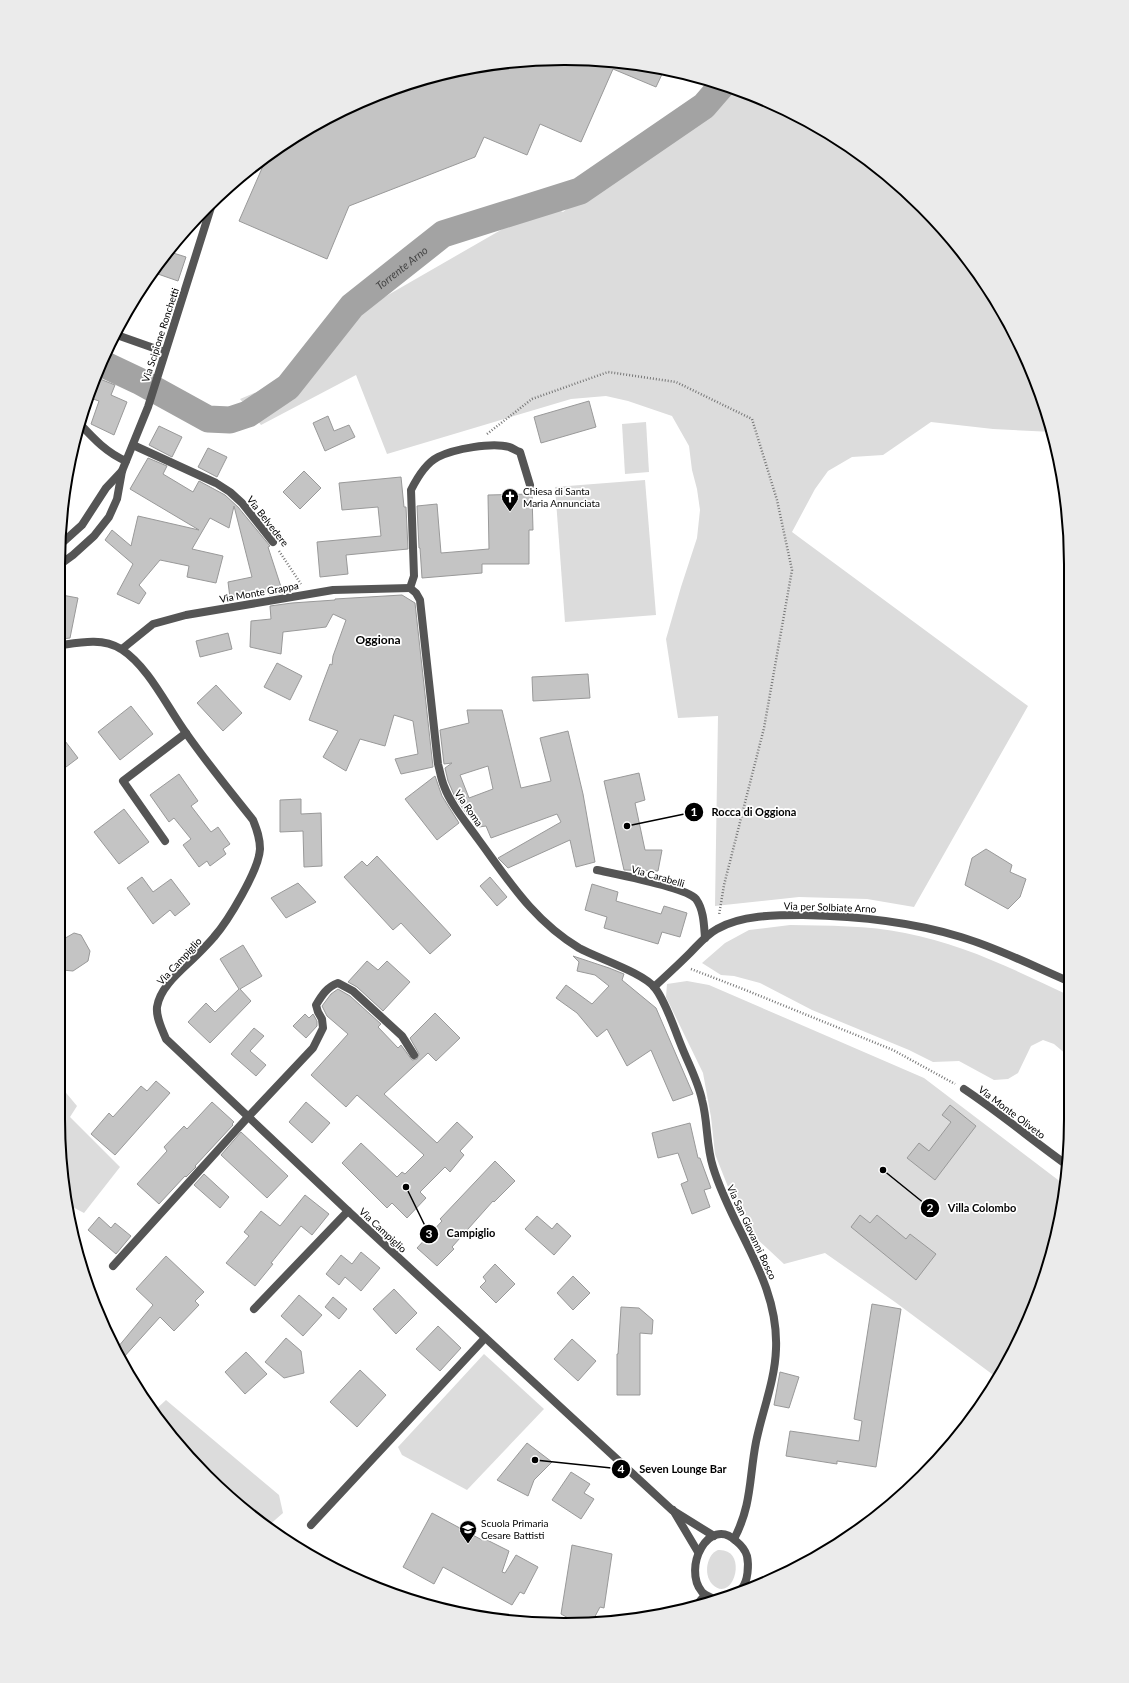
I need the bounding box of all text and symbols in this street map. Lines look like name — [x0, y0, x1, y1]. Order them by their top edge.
water label: Torrente Arno — [373, 242, 430, 292]
street label: Via Scipione Ronchetti — [139, 286, 181, 384]
place label: Chiesa di Santa Maria Annunciata — [523, 485, 600, 509]
church icon: Chiesa di Santa Maria Annunciata — [500, 487, 520, 512]
street label: Via Belvedere — [245, 493, 291, 549]
street label: Via Monte Grappa — [218, 579, 300, 605]
district label: Oggiona — [355, 632, 401, 647]
street label: Via Roma — [452, 787, 486, 829]
callout: Rocca di Oggiona — [684, 800, 805, 823]
text: 1 — [691, 804, 698, 819]
text: Rocca di Oggiona — [712, 805, 796, 818]
street label: Via Carabelli — [630, 863, 686, 889]
street label: Via per Solbiate Arno — [784, 899, 877, 915]
street label: Via Campiglio — [154, 935, 204, 987]
street label: Via Monte Oliveto — [976, 1083, 1048, 1141]
street label: Via San Giovanni Bosco — [725, 1183, 779, 1282]
callout: Villa Colombo — [920, 1197, 1024, 1220]
text: 2 — [927, 1200, 934, 1215]
text: Villa Colombo — [947, 1201, 1016, 1214]
street label: Via Campiglio — [357, 1205, 409, 1255]
callout: Campiglio — [419, 1222, 504, 1245]
text: 3 — [426, 1226, 433, 1241]
text: Campiglio — [447, 1226, 495, 1239]
callout: Seven Lounge Bar — [611, 1458, 735, 1481]
text: 4 — [618, 1461, 625, 1476]
text: Seven Lounge Bar — [639, 1462, 728, 1475]
place label: Scuola Primaria Cesare Battisti — [481, 1517, 548, 1541]
school or university icon: Scuola Primaria Cesare Battisti — [458, 1519, 478, 1544]

